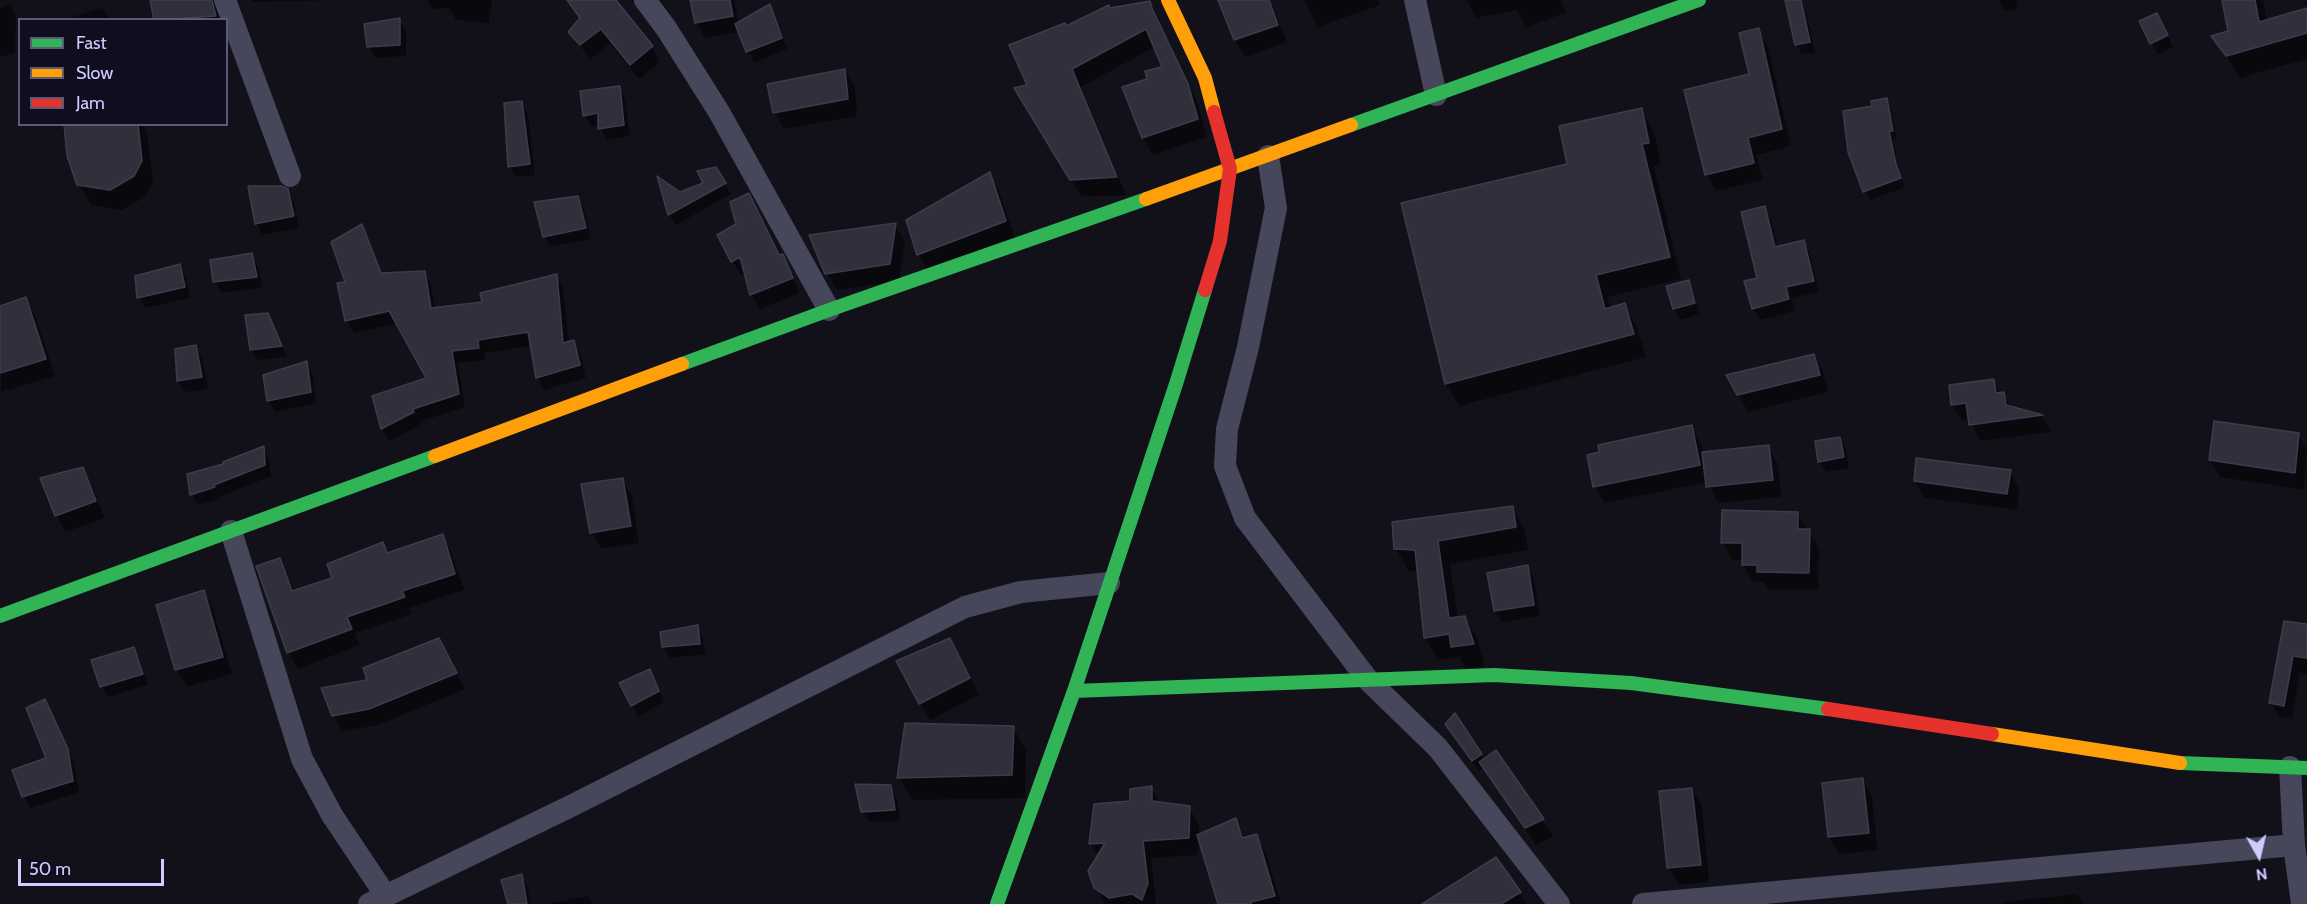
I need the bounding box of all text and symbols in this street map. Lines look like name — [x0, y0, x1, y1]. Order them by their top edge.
legend — [18, 18, 228, 126]
text: Fast — [76, 32, 107, 54]
text: Slow — [76, 62, 113, 84]
text: Jam — [76, 92, 105, 114]
north arrow — [2229, 826, 2289, 886]
scale bar — [21, 847, 166, 885]
text: 50 m — [29, 858, 71, 880]
text: N — [2255, 864, 2268, 885]

